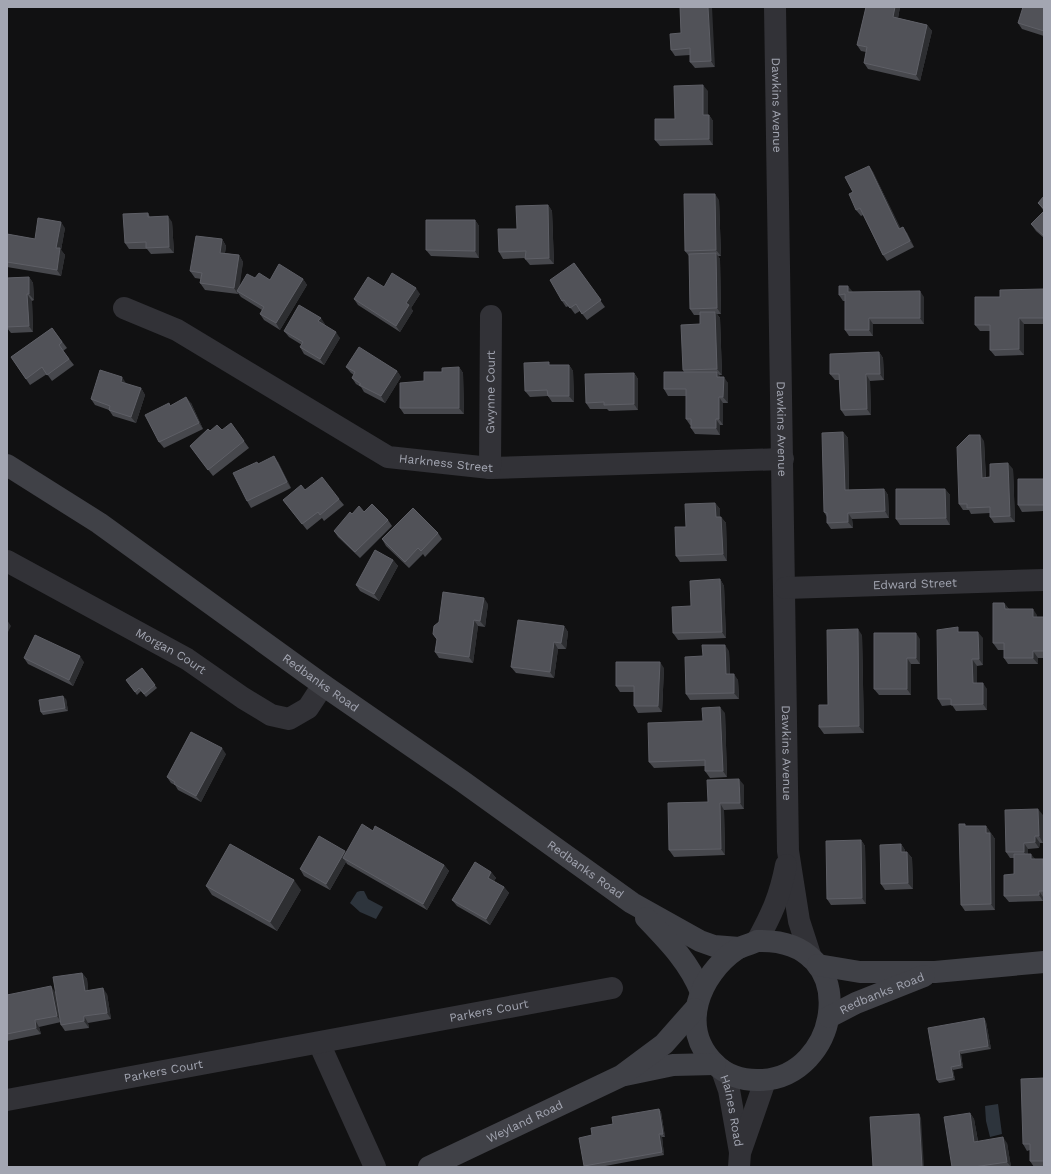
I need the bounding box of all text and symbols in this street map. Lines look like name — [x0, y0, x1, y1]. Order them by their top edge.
street label: Dawkins Avenue — [769, 57, 784, 153]
street label: Gwynne Court — [483, 350, 498, 434]
street label: Dawkins Avenue — [774, 381, 789, 477]
street label: Harkness Street — [398, 451, 493, 475]
street label: Edward Street — [873, 576, 957, 592]
street label: Morgan Court — [133, 625, 209, 677]
street label: Redbanks Road — [280, 651, 362, 715]
street label: Dawkins Avenue — [779, 705, 794, 801]
street label: Redbanks Road — [545, 837, 626, 902]
street label: Redbanks Road — [837, 970, 926, 1017]
street label: Parkers Court — [448, 997, 529, 1025]
street label: Parkers Court — [123, 1057, 204, 1085]
street label: Haines Road — [717, 1073, 746, 1148]
street label: Weyland Road — [484, 1098, 565, 1146]

